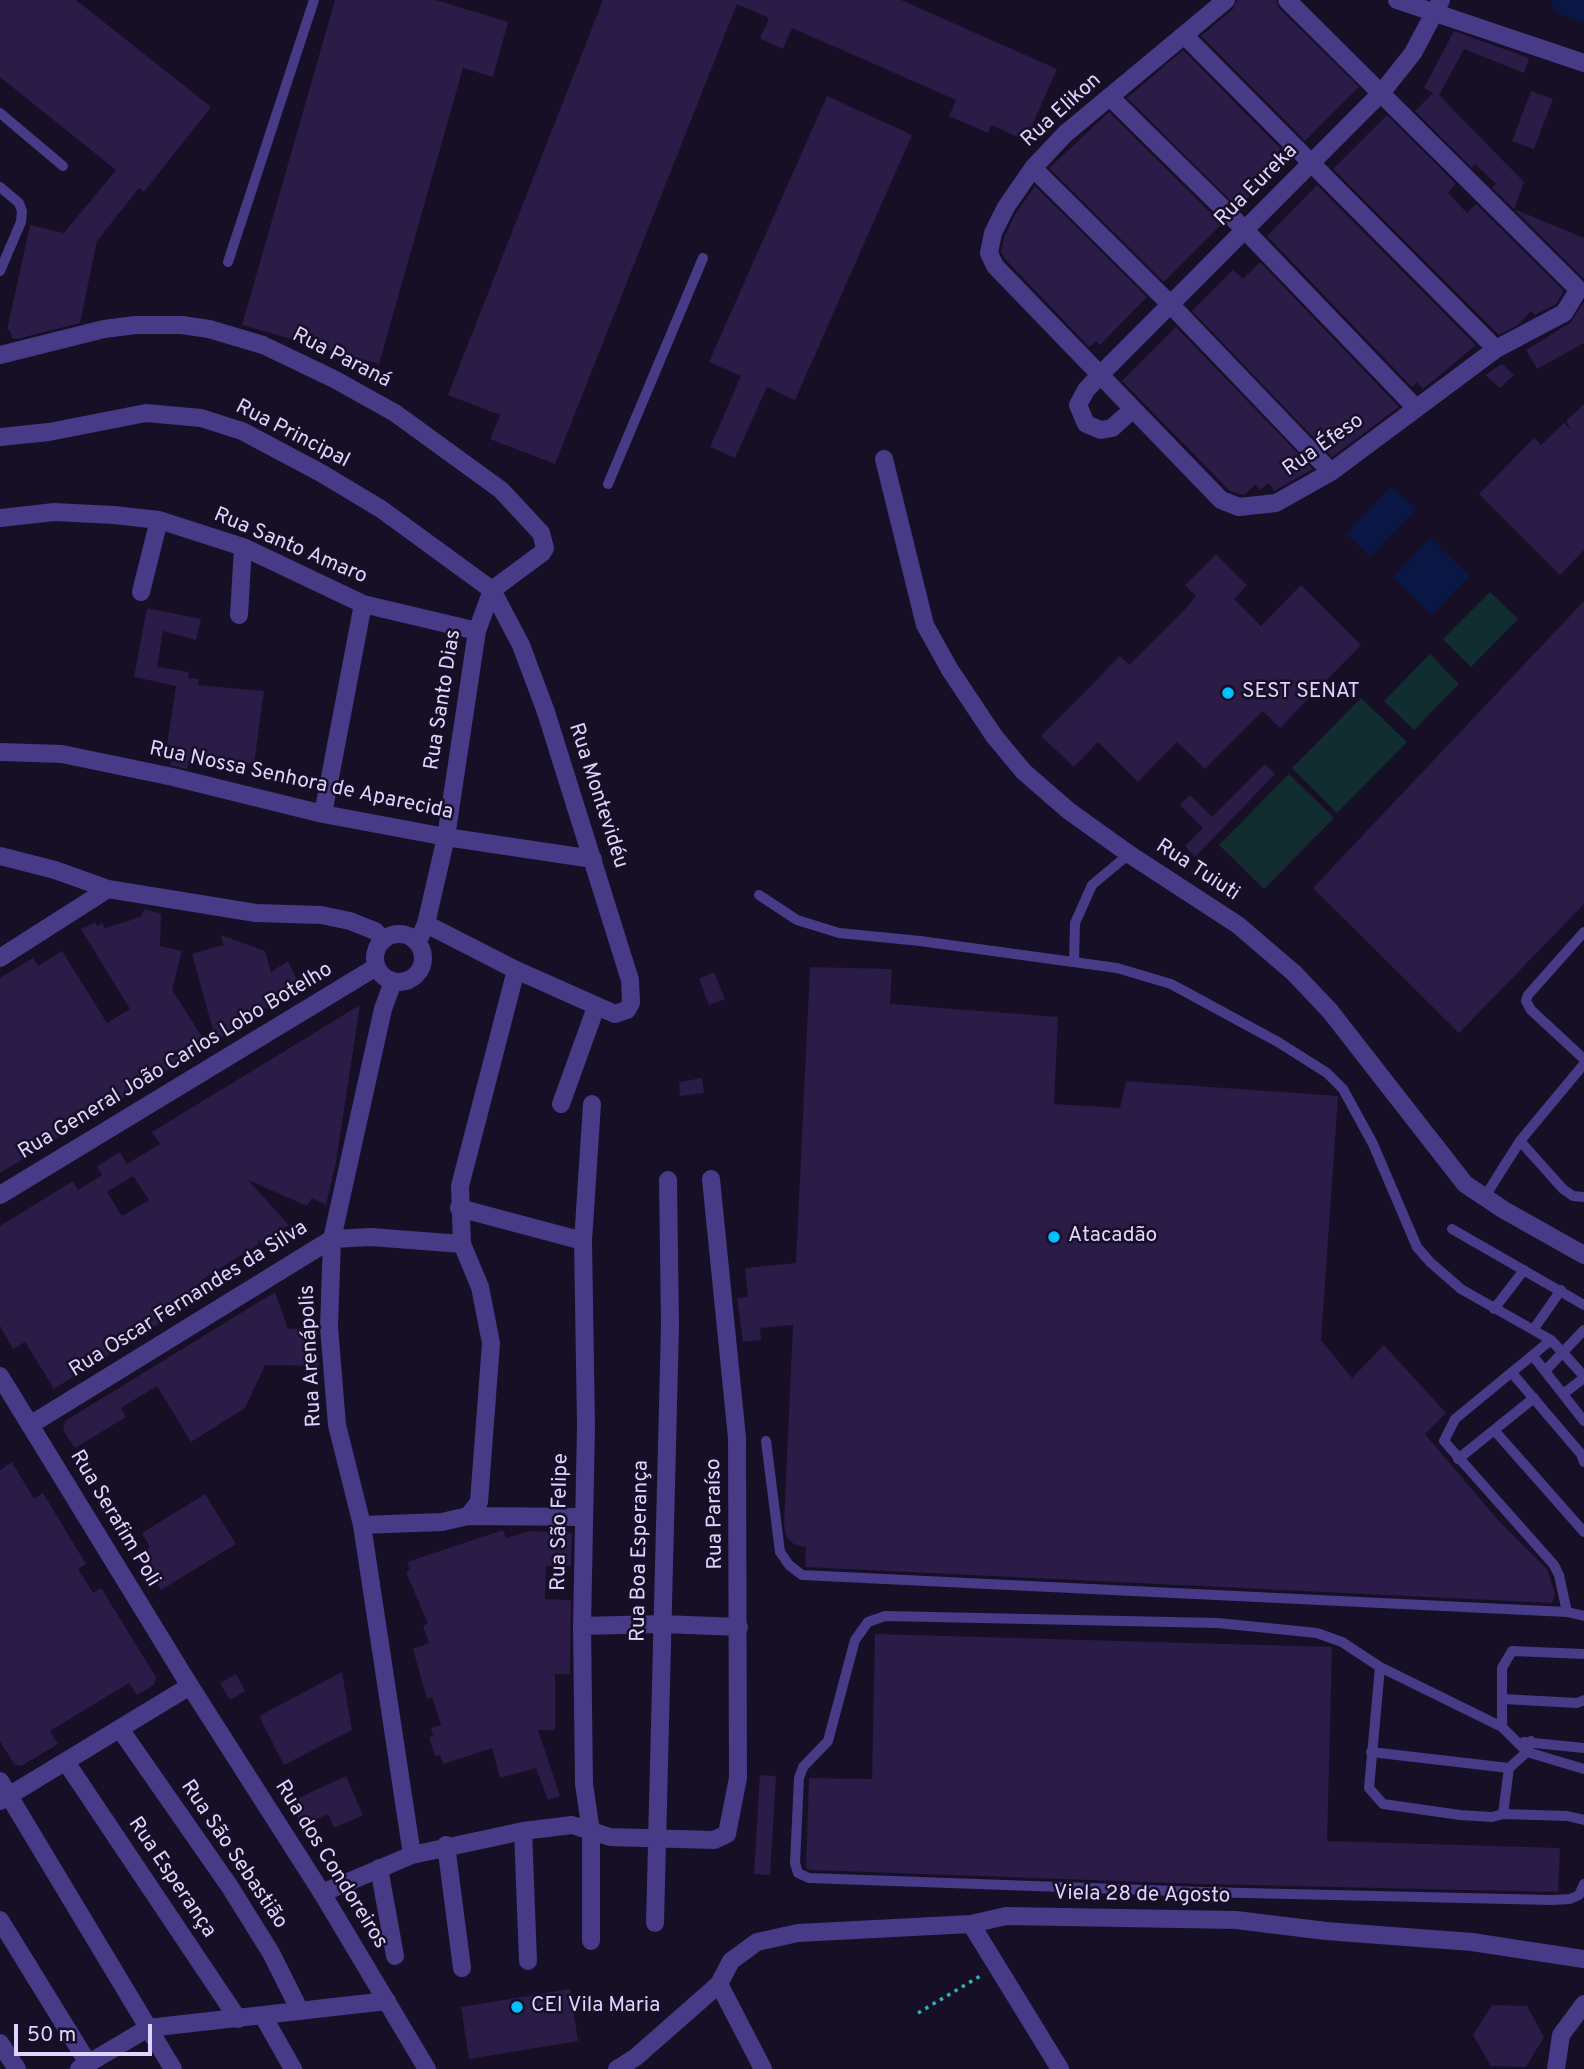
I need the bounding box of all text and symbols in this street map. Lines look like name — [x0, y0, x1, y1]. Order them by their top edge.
street label: Rua Elikon — [1017, 69, 1107, 153]
street label: Rua Eureka — [1210, 139, 1304, 233]
street label: Rua Paraná — [287, 323, 395, 395]
street label: Rua Principal — [231, 395, 353, 475]
street label: Rua Éfeso — [1279, 409, 1369, 483]
street label: Rua Santo Amaro — [209, 503, 371, 591]
street label: Rua Santo Dias — [420, 628, 468, 772]
place label: SEST SENAT — [1242, 680, 1360, 706]
marker: SEST SENAT — [1220, 685, 1236, 701]
street label: Rua Montevidéu — [562, 720, 632, 872]
street label: Rua Nossa Senhora de Aparecida — [147, 737, 455, 827]
street label: Rua Tuiuti — [1150, 835, 1244, 907]
street label: Rua General João Carlos Lobo Botelho — [14, 958, 338, 1166]
street label: Rua Oscar Fernandes da Silva — [65, 1216, 313, 1384]
place label: Atacadão — [1068, 1224, 1157, 1250]
marker: Atacadão — [1046, 1229, 1062, 1245]
street label: Rua Arenápolis — [296, 1284, 328, 1428]
street label: Rua Serafim Poli — [63, 1446, 165, 1592]
street label: Rua São Felipe — [547, 1453, 575, 1591]
street label: Rua Paraíso — [702, 1458, 730, 1570]
street label: Rua Boa Esperança — [627, 1460, 655, 1642]
street label: Rua São Sebastião — [174, 1776, 292, 1934]
street label: Rua dos Condoreiros — [268, 1776, 392, 1954]
street label: Rua Esperança — [121, 1813, 221, 1943]
street label: Viela 28 de Agosto — [1053, 1882, 1231, 1910]
place label: CEI Vila Maria — [531, 1994, 660, 2020]
marker: CEI Vila Maria — [509, 1999, 525, 2015]
scale bar — [18, 2010, 156, 2054]
text: 50 m — [27, 2022, 76, 2049]

